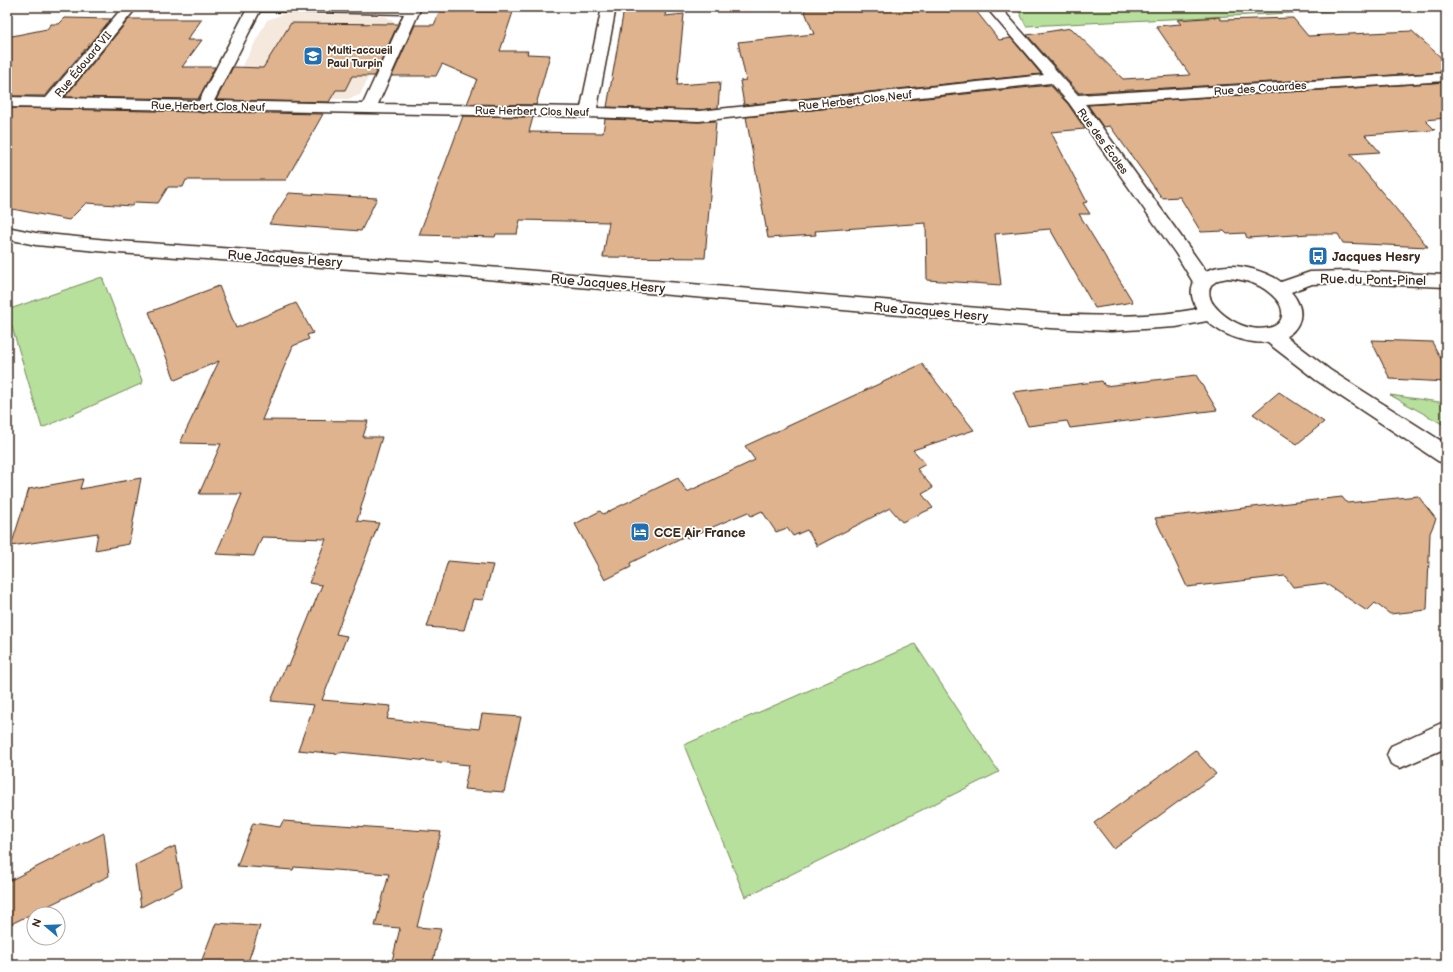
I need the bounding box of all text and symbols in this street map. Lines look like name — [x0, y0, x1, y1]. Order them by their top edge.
street label: Rue Édouard VII — [51, 28, 115, 100]
place label: Multi-accueil Paul Turpin — [327, 44, 393, 70]
school or university icon: Multi-accueil Paul Turpin — [302, 45, 324, 67]
street label: Rue des Couardes — [1213, 79, 1307, 98]
street label: Rue Herbert Clos Neuf — [798, 88, 913, 113]
street label: Rue Herbert Clos Neuf — [151, 99, 266, 114]
street label: Rue Herbert Clos Neuf — [475, 104, 590, 119]
street label: Rue des Écoles — [1074, 105, 1132, 177]
bus stop icon: Jacques Hesry — [1307, 245, 1329, 267]
street label: Rue Jacques Hesry — [227, 247, 343, 271]
place label: Jacques Hesry — [1332, 249, 1420, 265]
street label: Rue Jacques Hesry — [550, 271, 666, 297]
street label: Rue du Pont-Pinel — [1320, 271, 1426, 289]
street label: Rue Jacques Hesry — [873, 299, 989, 325]
hotel icon: CCE Air France — [629, 521, 651, 543]
place label: CCE Air France — [654, 525, 746, 541]
north arrow — [26, 906, 66, 946]
text: N — [30, 917, 45, 929]

